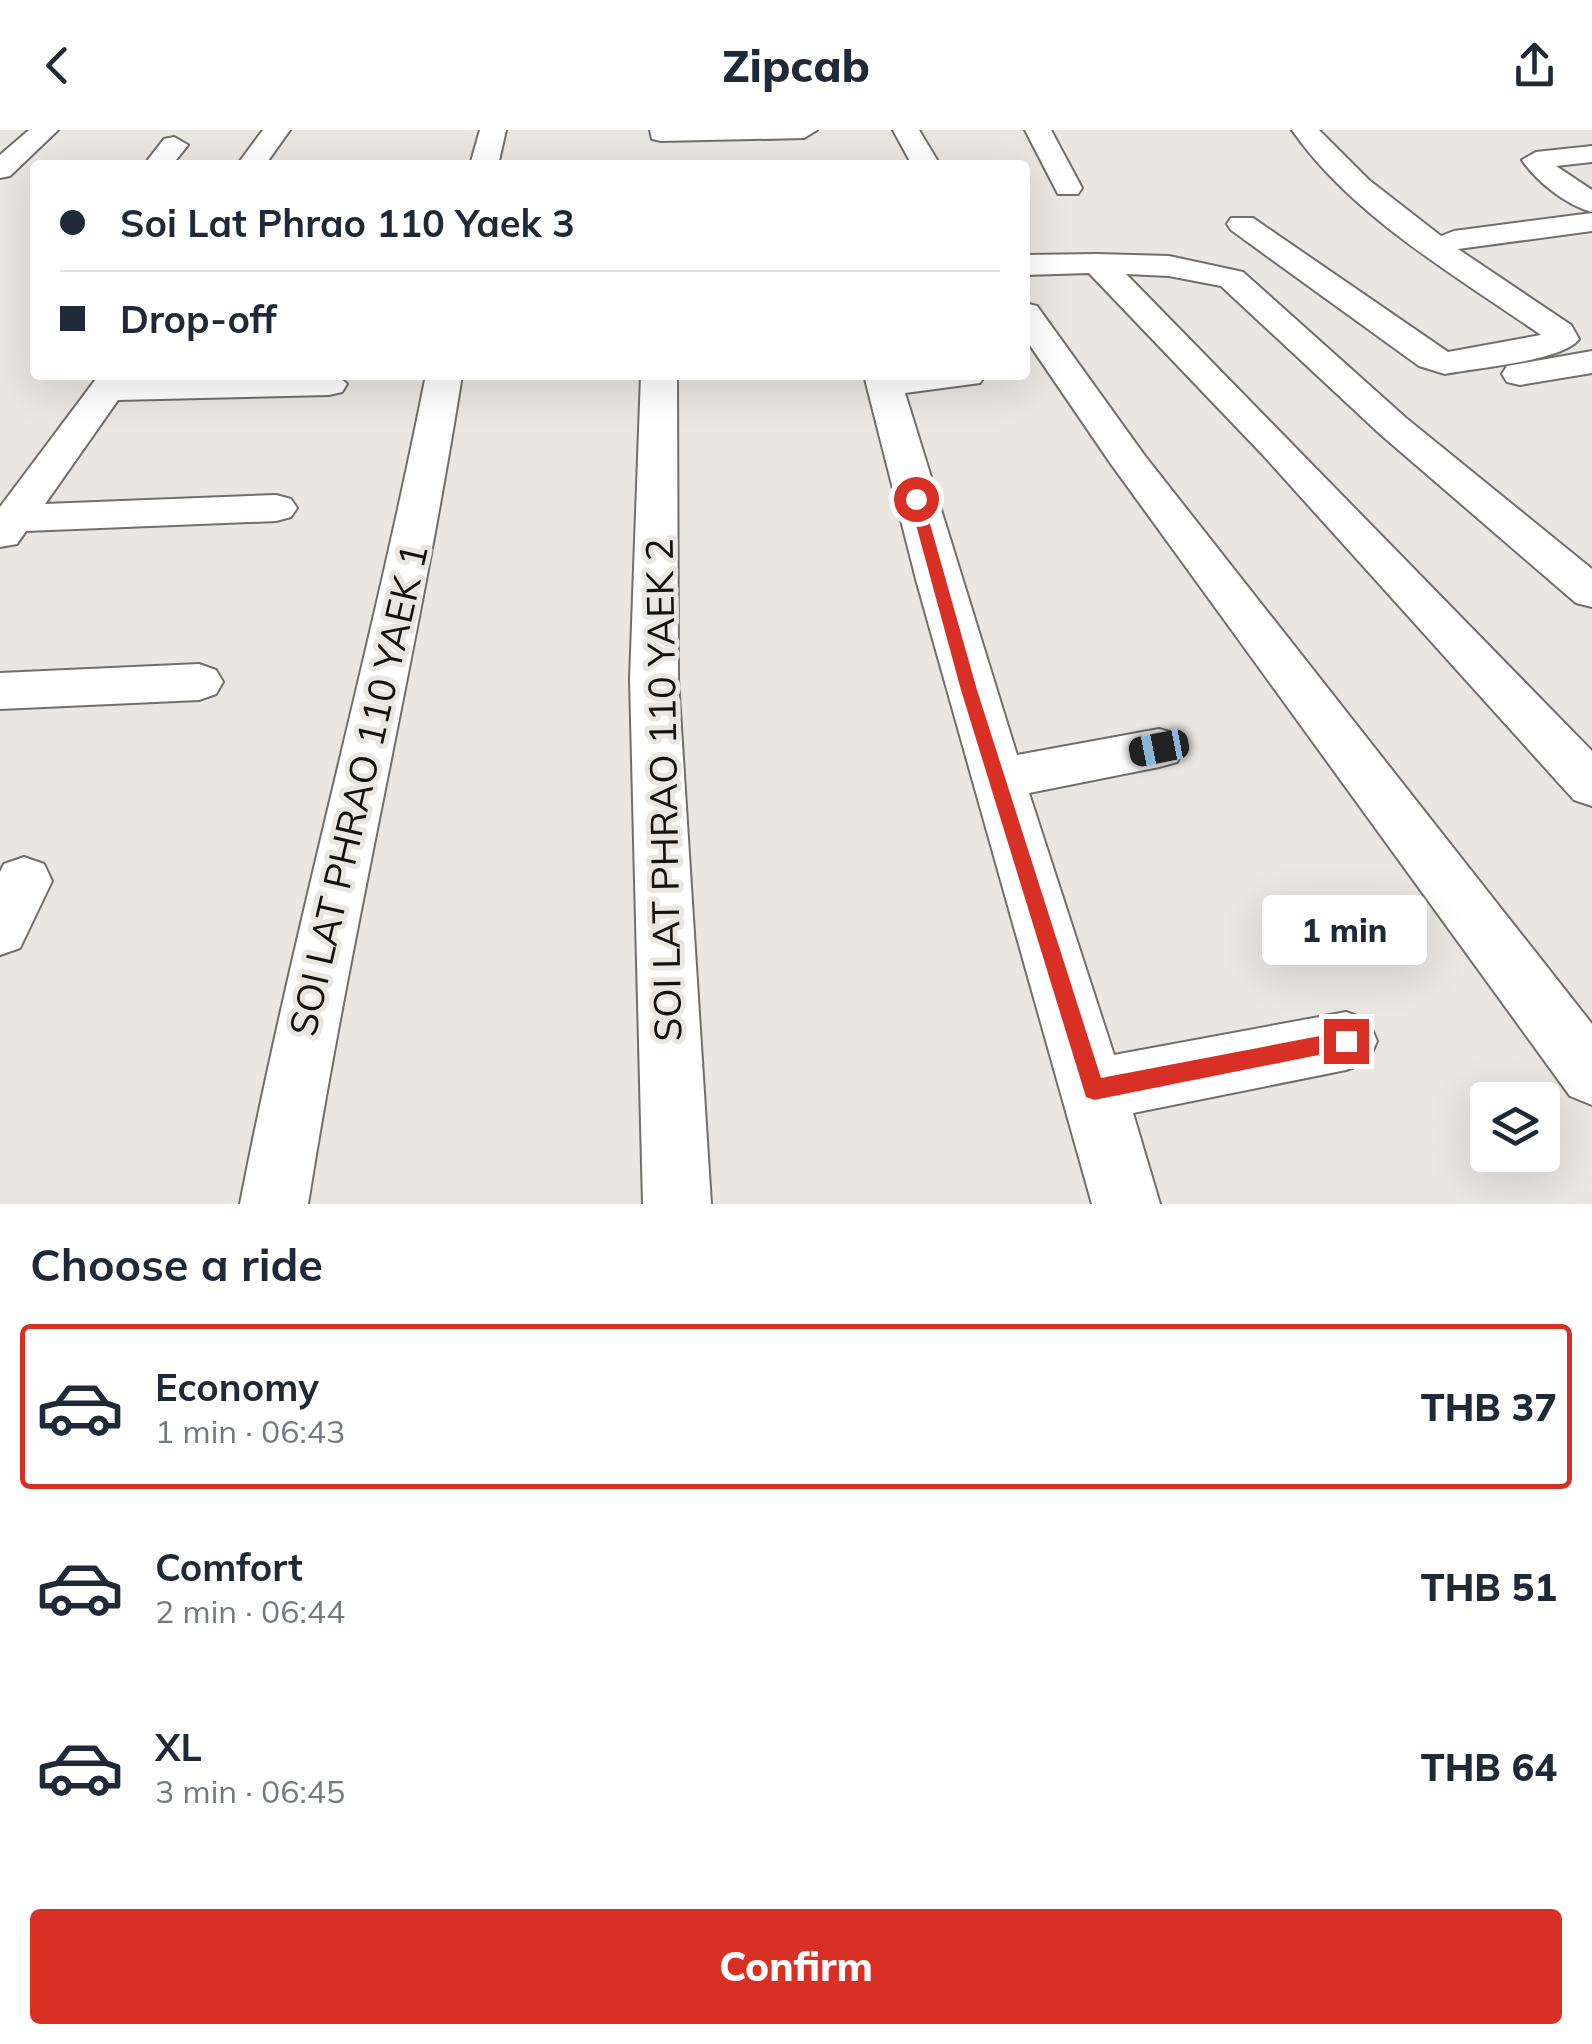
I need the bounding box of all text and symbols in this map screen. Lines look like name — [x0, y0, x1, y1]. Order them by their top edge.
text: Zipcab — [722, 37, 870, 93]
icon: back — [30, 38, 85, 93]
icon: share — [1507, 38, 1562, 93]
text: Soi Lat Phrao 110 Yaek 3 — [120, 199, 575, 247]
text: Drop-off — [120, 295, 277, 343]
route start — [894, 477, 939, 522]
street label: SOI LAT PHRAO 110 YAEK 2 — [635, 538, 691, 1042]
street label: SOI LAT PHRAO 110 YAEK 1 — [278, 539, 438, 1040]
car — [1127, 728, 1191, 768]
callout: 1 min — [1264, 896, 1428, 966]
text: 1 min — [1302, 910, 1387, 950]
route end — [1324, 1019, 1369, 1064]
map controls — [1470, 1082, 1560, 1172]
button: layers — [1470, 1082, 1560, 1172]
text: Choose a ride — [30, 1236, 323, 1292]
icon: car — [35, 1362, 125, 1452]
text: Economy — [155, 1363, 319, 1411]
text: THB 37 — [1421, 1383, 1557, 1431]
text: 1 min · 06:43 — [155, 1411, 345, 1451]
icon: car — [35, 1542, 125, 1632]
text: Comfort — [155, 1543, 303, 1591]
text: THB 51 — [1421, 1563, 1557, 1611]
text: 2 min · 06:44 — [155, 1591, 345, 1631]
icon: car — [35, 1722, 125, 1812]
text: XL — [155, 1723, 202, 1771]
text: THB 64 — [1421, 1743, 1557, 1791]
text: 3 min · 06:45 — [155, 1771, 345, 1811]
button: Confirm — [30, 1909, 1562, 2024]

